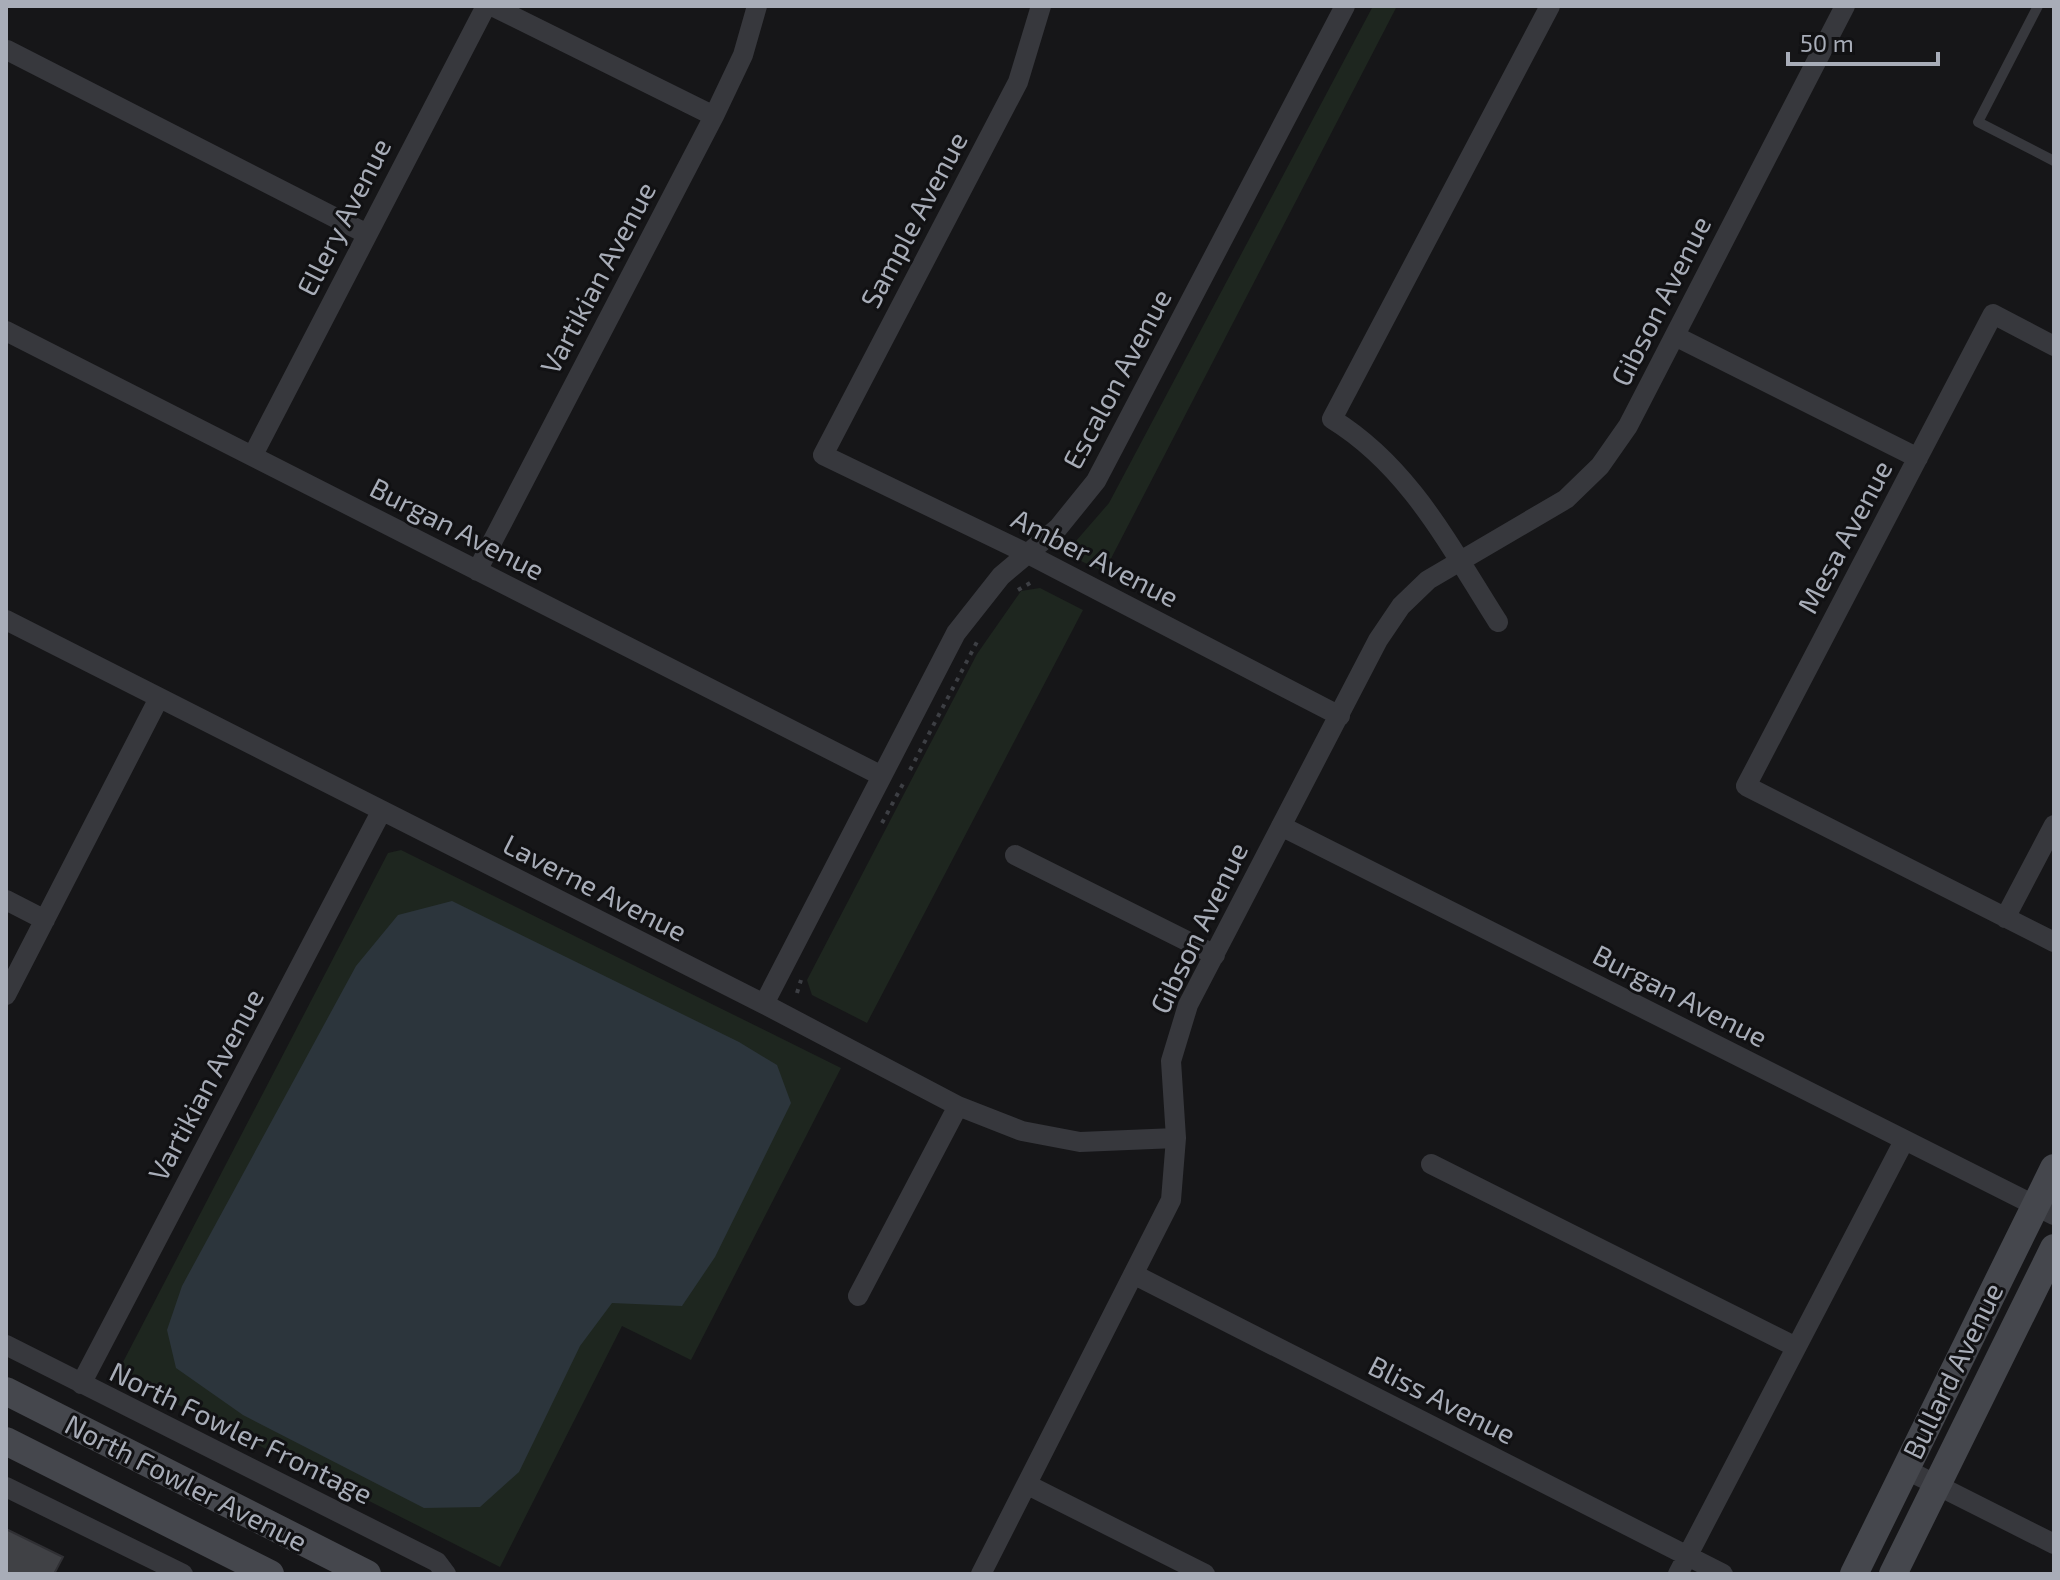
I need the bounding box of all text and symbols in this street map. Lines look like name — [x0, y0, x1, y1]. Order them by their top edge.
scale bar — [1788, 16, 1938, 66]
text: 50 m — [1800, 28, 1854, 57]
street label: Sample Avenue — [852, 126, 974, 313]
street label: Ellery Avenue — [289, 132, 397, 301]
street label: Vartikian Avenue — [532, 176, 662, 379]
street label: Gibson Avenue — [1603, 210, 1718, 391]
street label: Escalon Avenue — [1054, 283, 1178, 474]
street label: Mesa Avenue — [1790, 454, 1899, 619]
street label: Burgan Avenue — [365, 470, 550, 587]
street label: Amber Avenue — [1006, 500, 1185, 614]
street label: Laverne Avenue — [498, 826, 693, 948]
street label: Gibson Avenue — [1142, 836, 1254, 1019]
street label: Burgan Avenue — [1588, 937, 1773, 1054]
street label: Vartikian Avenue — [140, 983, 270, 1186]
street label: Bullard Avenue — [1895, 1277, 2009, 1464]
street label: Bliss Avenue — [1363, 1348, 1522, 1451]
street label: North Fowler Frontage — [105, 1354, 378, 1511]
street label: North Fowler Avenue — [60, 1406, 313, 1558]

